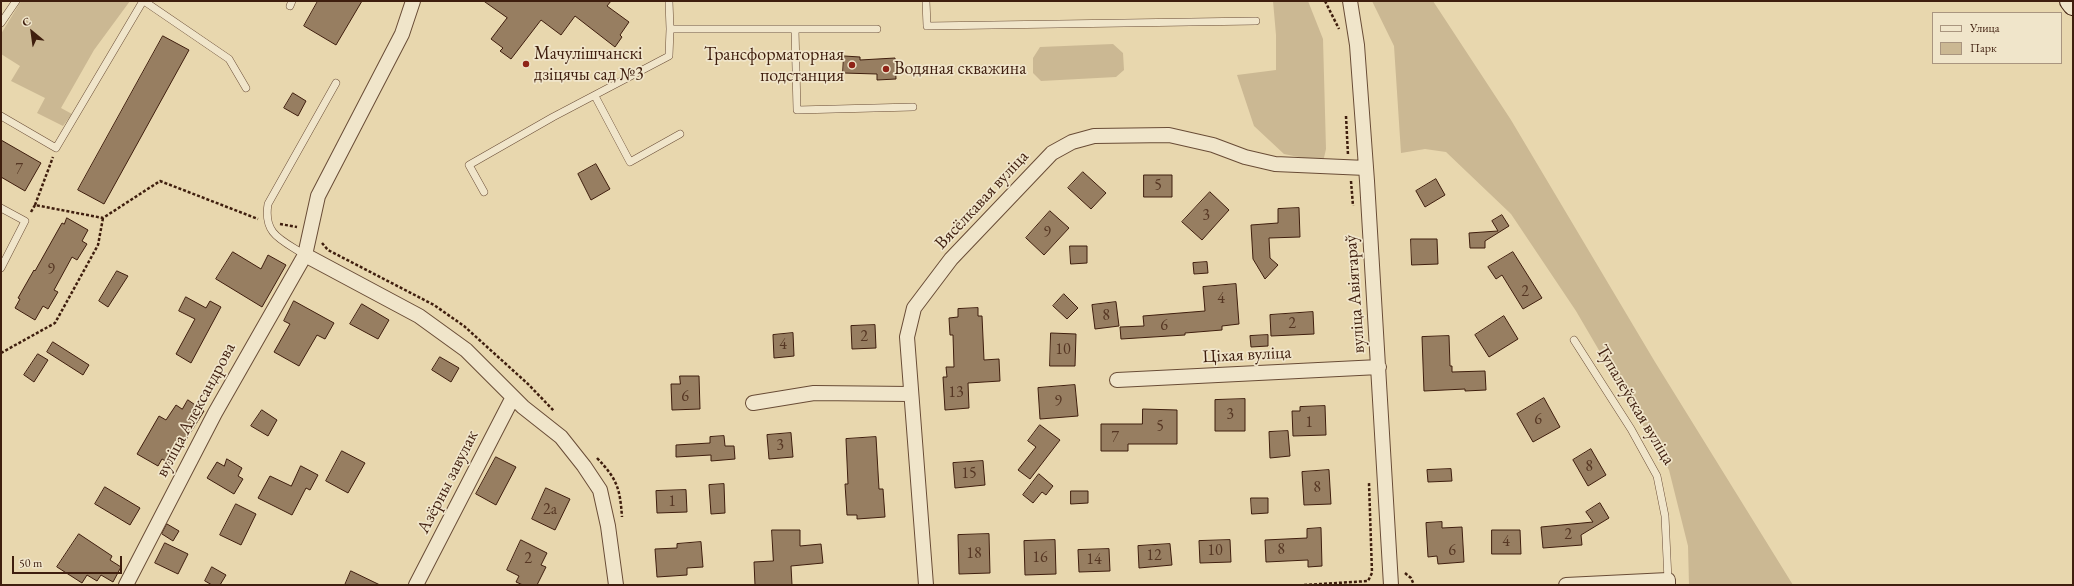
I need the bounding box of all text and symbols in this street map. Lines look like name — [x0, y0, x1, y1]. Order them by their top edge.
north arrow — [12, 12, 52, 52]
legend — [1932, 12, 2062, 64]
text: С — [19, 13, 33, 30]
text: Улица — [1970, 20, 2000, 36]
text: Парк — [1970, 40, 1997, 56]
place label: Мачулішчанскі дзіцячы сад №3 — [534, 43, 644, 86]
place label: Трансформаторная подстанция — [704, 44, 844, 86]
place label: Водяная скважина — [894, 58, 1026, 80]
marker: Мачулішчанскі дзіцячы сад №3 — [521, 59, 531, 69]
marker: Трансформаторная подстанция — [847, 60, 857, 70]
marker: Водяная скважина — [881, 64, 891, 74]
street label: Вясёлкавая вуліца — [931, 146, 1033, 254]
house number: 7 — [15, 160, 23, 180]
house number: 5 — [1154, 176, 1162, 196]
house number: 3 — [1202, 206, 1210, 226]
house number: 9 — [1043, 223, 1051, 243]
street label: вуліца Авіятараў — [1340, 234, 1370, 354]
house number: 9 — [47, 260, 55, 280]
house number: 2 — [1521, 282, 1529, 302]
house number: 4 — [1217, 289, 1225, 309]
house number: 8 — [1102, 306, 1110, 326]
house number: 2 — [1288, 314, 1296, 334]
house number: 6 — [1160, 316, 1168, 336]
house number: 2 — [860, 327, 868, 347]
house number: 4 — [779, 335, 787, 355]
street label: вуліца Александрова — [151, 339, 241, 481]
house number: 10 — [1055, 340, 1071, 360]
street label: Тупалеўская вуліца — [1591, 341, 1679, 469]
street label: Ціхая вуліца — [1202, 342, 1292, 368]
house number: 13 — [948, 383, 964, 403]
house number: 6 — [681, 387, 689, 407]
house number: 9 — [1054, 392, 1062, 412]
house number: 3 — [1226, 405, 1234, 425]
house number: 6 — [1534, 410, 1542, 430]
house number: 1 — [1305, 413, 1313, 433]
house number: 5 — [1156, 417, 1164, 437]
street label: Азёрны завулак — [413, 427, 483, 537]
house number: 7 — [1111, 428, 1119, 448]
house number: 3 — [776, 436, 784, 456]
house number: 8 — [1585, 457, 1593, 477]
house number: 15 — [961, 464, 977, 484]
house number: 8 — [1313, 478, 1321, 498]
house number: 1 — [668, 492, 676, 512]
house number: 2а — [543, 500, 557, 520]
house number: 2 — [1564, 525, 1572, 545]
house number: 4 — [1502, 532, 1510, 552]
house number: 8 — [1277, 540, 1285, 560]
house number: 10 — [1207, 541, 1223, 561]
house number: 6 — [1448, 541, 1456, 561]
house number: 18 — [966, 544, 982, 564]
house number: 12 — [1146, 546, 1162, 566]
scale bar — [14, 548, 124, 574]
house number: 16 — [1032, 548, 1048, 568]
house number: 2 — [524, 549, 532, 569]
house number: 14 — [1086, 550, 1102, 570]
text: 50 m — [19, 555, 42, 571]

